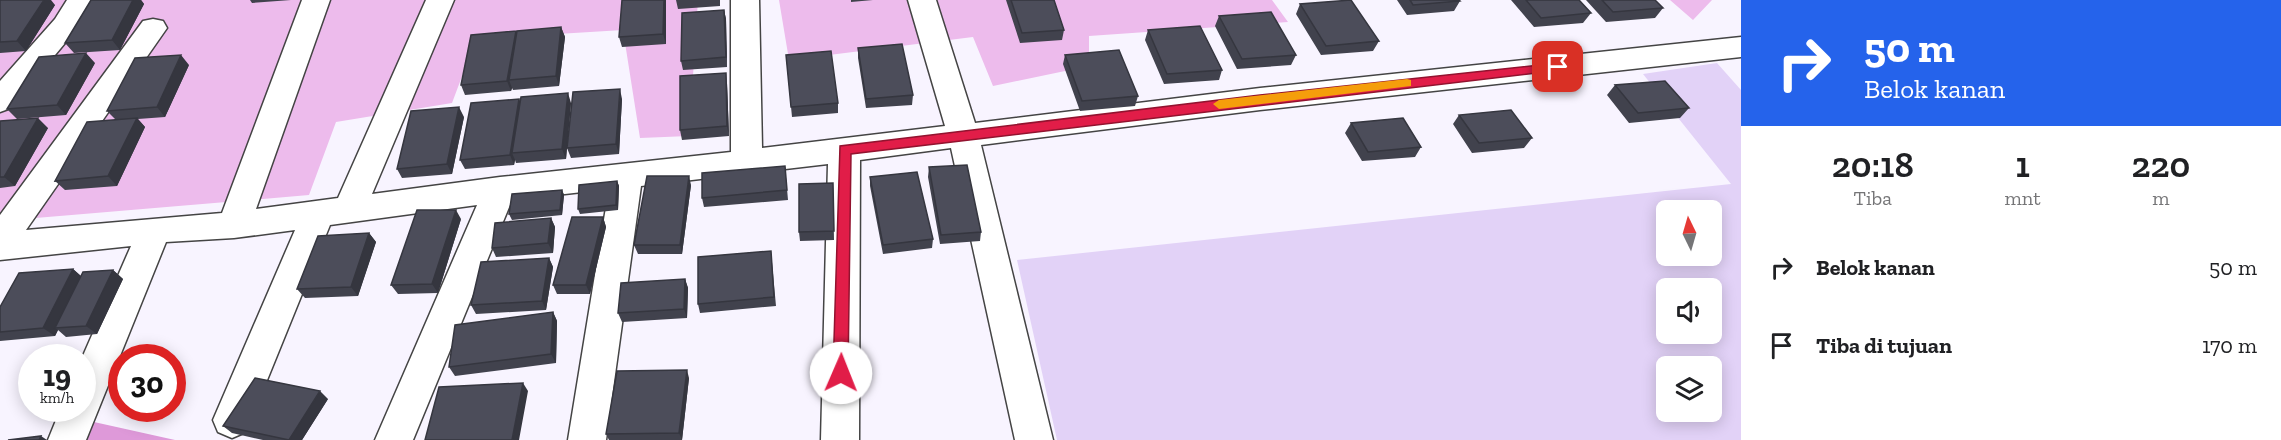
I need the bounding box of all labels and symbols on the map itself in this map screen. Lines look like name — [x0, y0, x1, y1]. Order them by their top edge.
pin — [1532, 41, 1583, 92]
north arrow — [1656, 200, 1722, 266]
position arrow — [809, 341, 873, 405]
speed limit sign: 30 — [108, 344, 186, 422]

